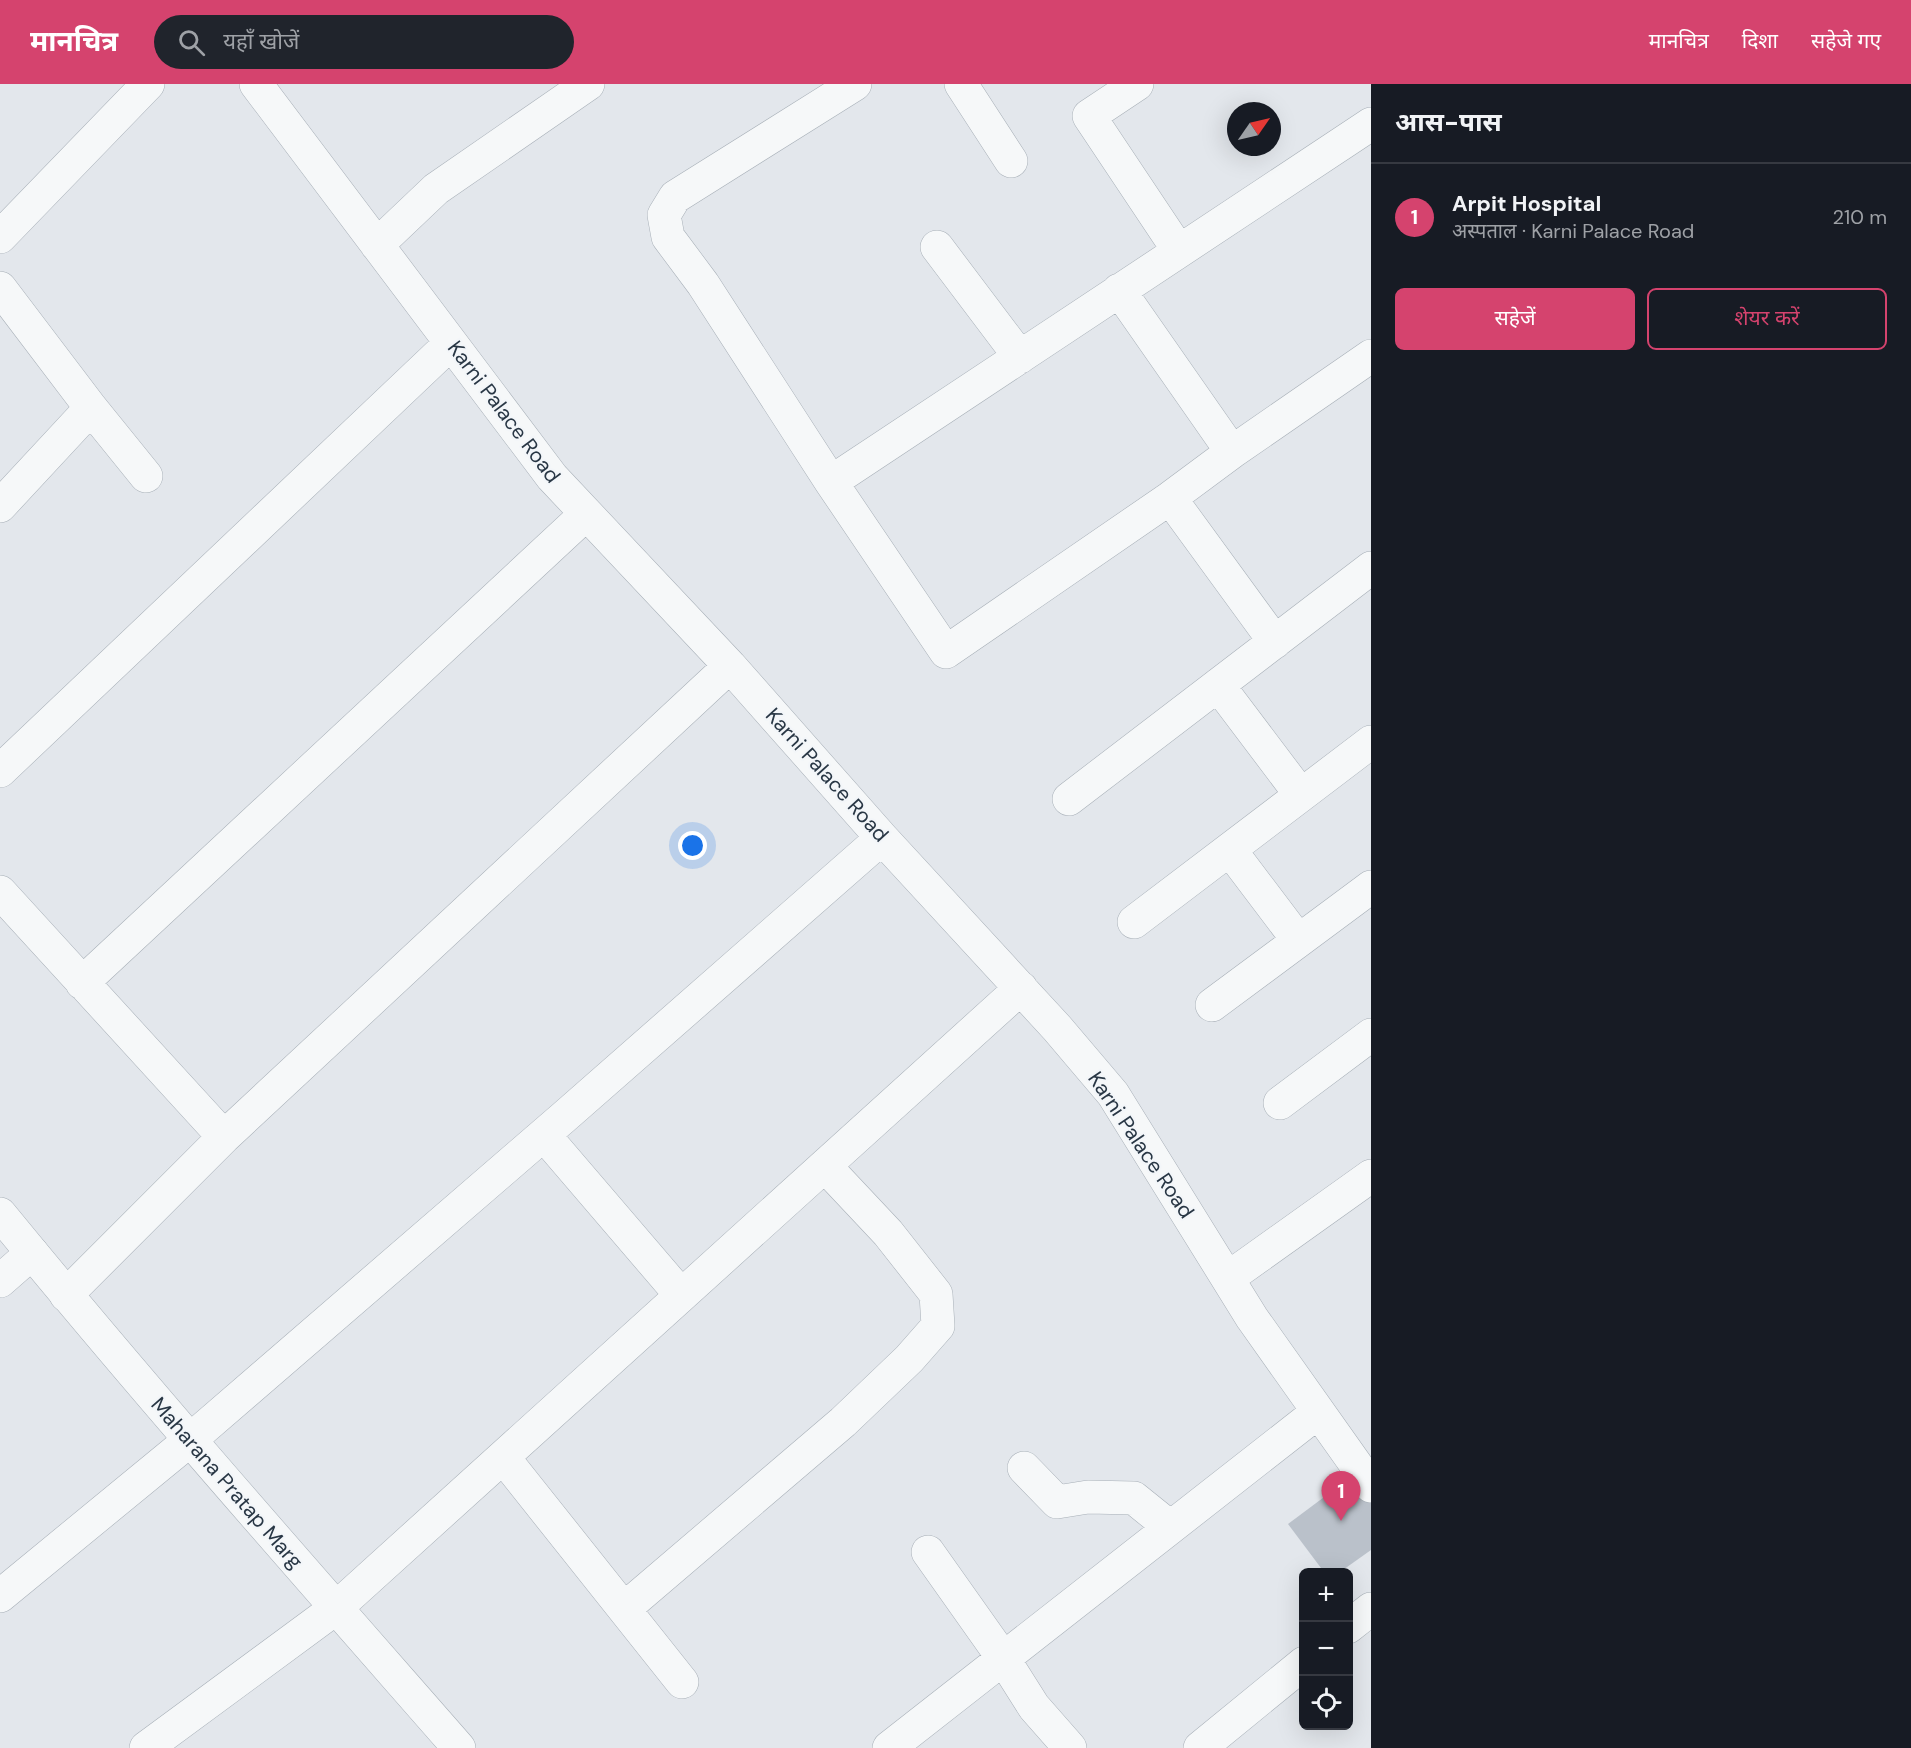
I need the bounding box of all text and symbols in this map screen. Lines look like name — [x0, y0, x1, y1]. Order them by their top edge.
search box — [154, 15, 574, 69]
text: मानचित्र — [30, 23, 118, 60]
icon: search — [175, 26, 208, 59]
text: यहाँ खोजें — [223, 27, 299, 56]
text: मानचित्र — [1649, 27, 1709, 55]
text: दिशा — [1742, 27, 1778, 55]
text: सहेजे गए — [1811, 27, 1881, 55]
north arrow — [1227, 102, 1281, 156]
text: आस-पास — [1395, 105, 1502, 139]
text: Arpit Hospital — [1452, 189, 1601, 218]
text: 1 — [1411, 204, 1418, 230]
text: 210 m — [1832, 204, 1887, 230]
text: अस्पताल · Karni Palace Road — [1452, 218, 1694, 244]
button: सहेजें — [1395, 288, 1635, 350]
button: शेयर करें — [1647, 288, 1887, 350]
street label: Karni Palace Road — [441, 335, 567, 489]
street label: Karni Palace Road — [759, 702, 895, 848]
your location — [678, 831, 707, 860]
street label: Karni Palace Road — [1081, 1066, 1201, 1224]
street label: Maharana Pratap Marg — [145, 1391, 309, 1575]
pin: 1 — [1322, 1472, 1360, 1521]
map controls — [1299, 1568, 1353, 1730]
button: + — [1299, 1568, 1353, 1622]
button: − — [1299, 1622, 1353, 1676]
button: locate — [1299, 1676, 1353, 1730]

